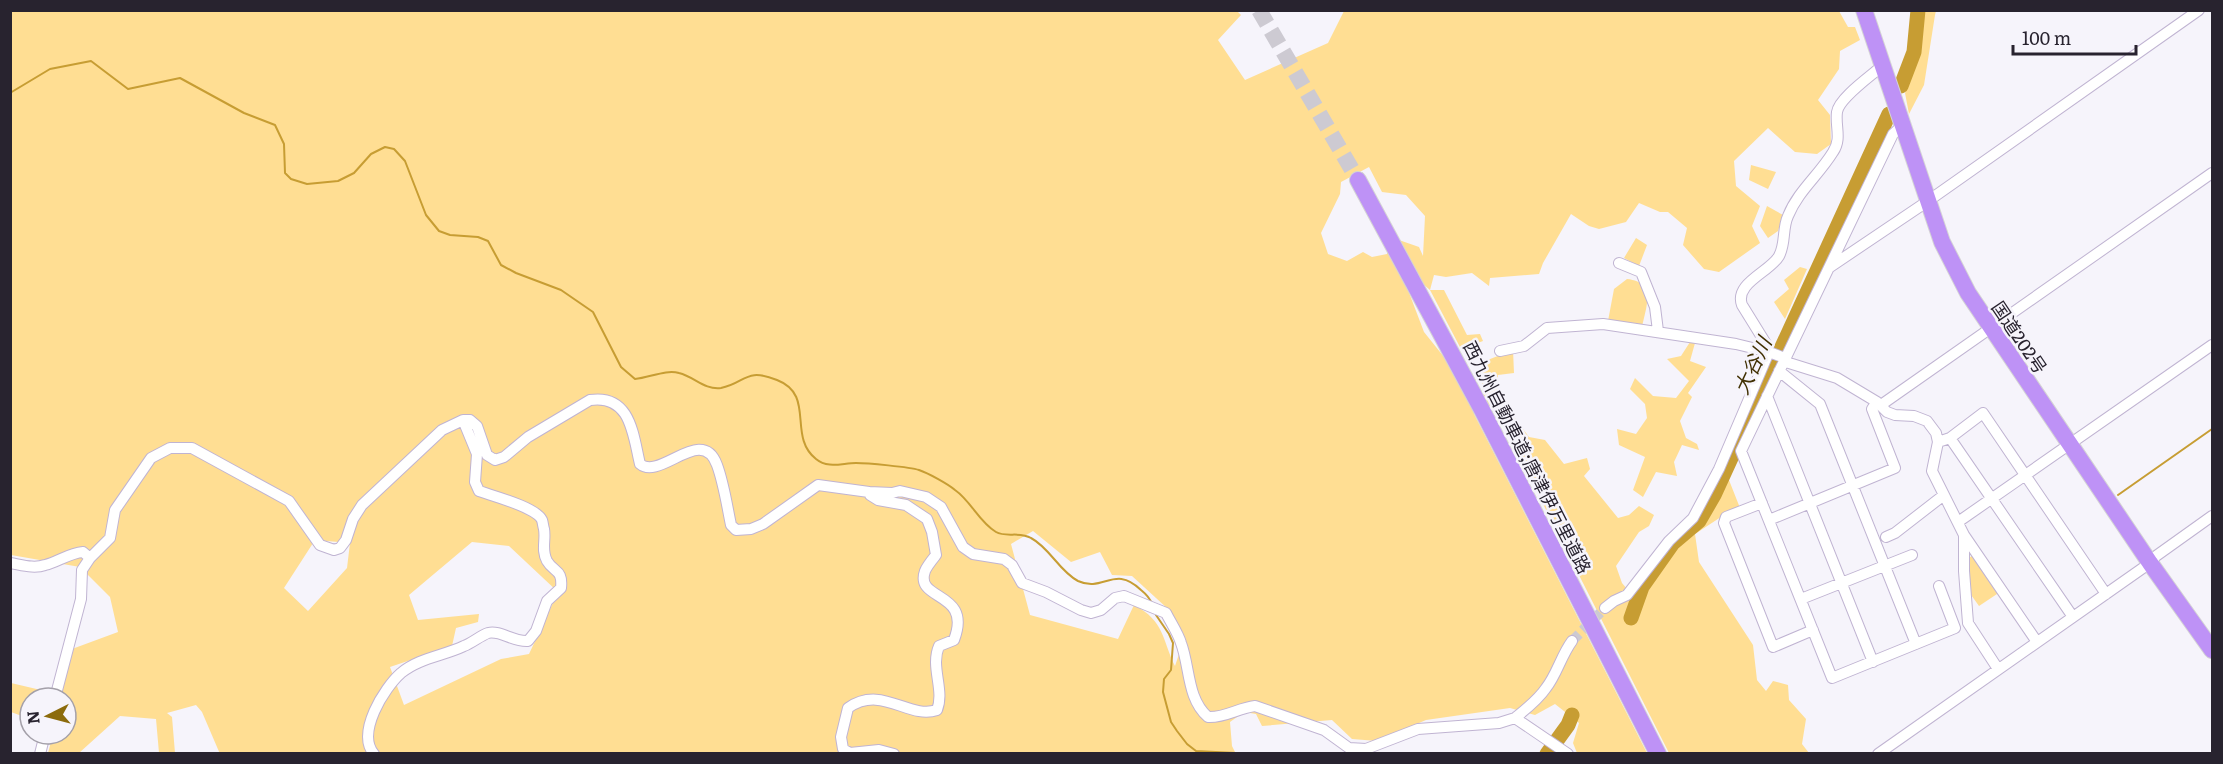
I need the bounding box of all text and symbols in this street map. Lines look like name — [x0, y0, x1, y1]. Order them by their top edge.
scale bar — [2013, 18, 2136, 56]
text: 100 m — [2022, 24, 2071, 51]
street label: 国道202号 — [1986, 295, 2054, 379]
water label: 大谷川 — [1725, 330, 1778, 399]
street label: 西九州自動車道;唐津伊万里道路 — [1457, 336, 1599, 578]
north arrow — [18, 686, 78, 746]
text: N — [19, 710, 45, 726]

